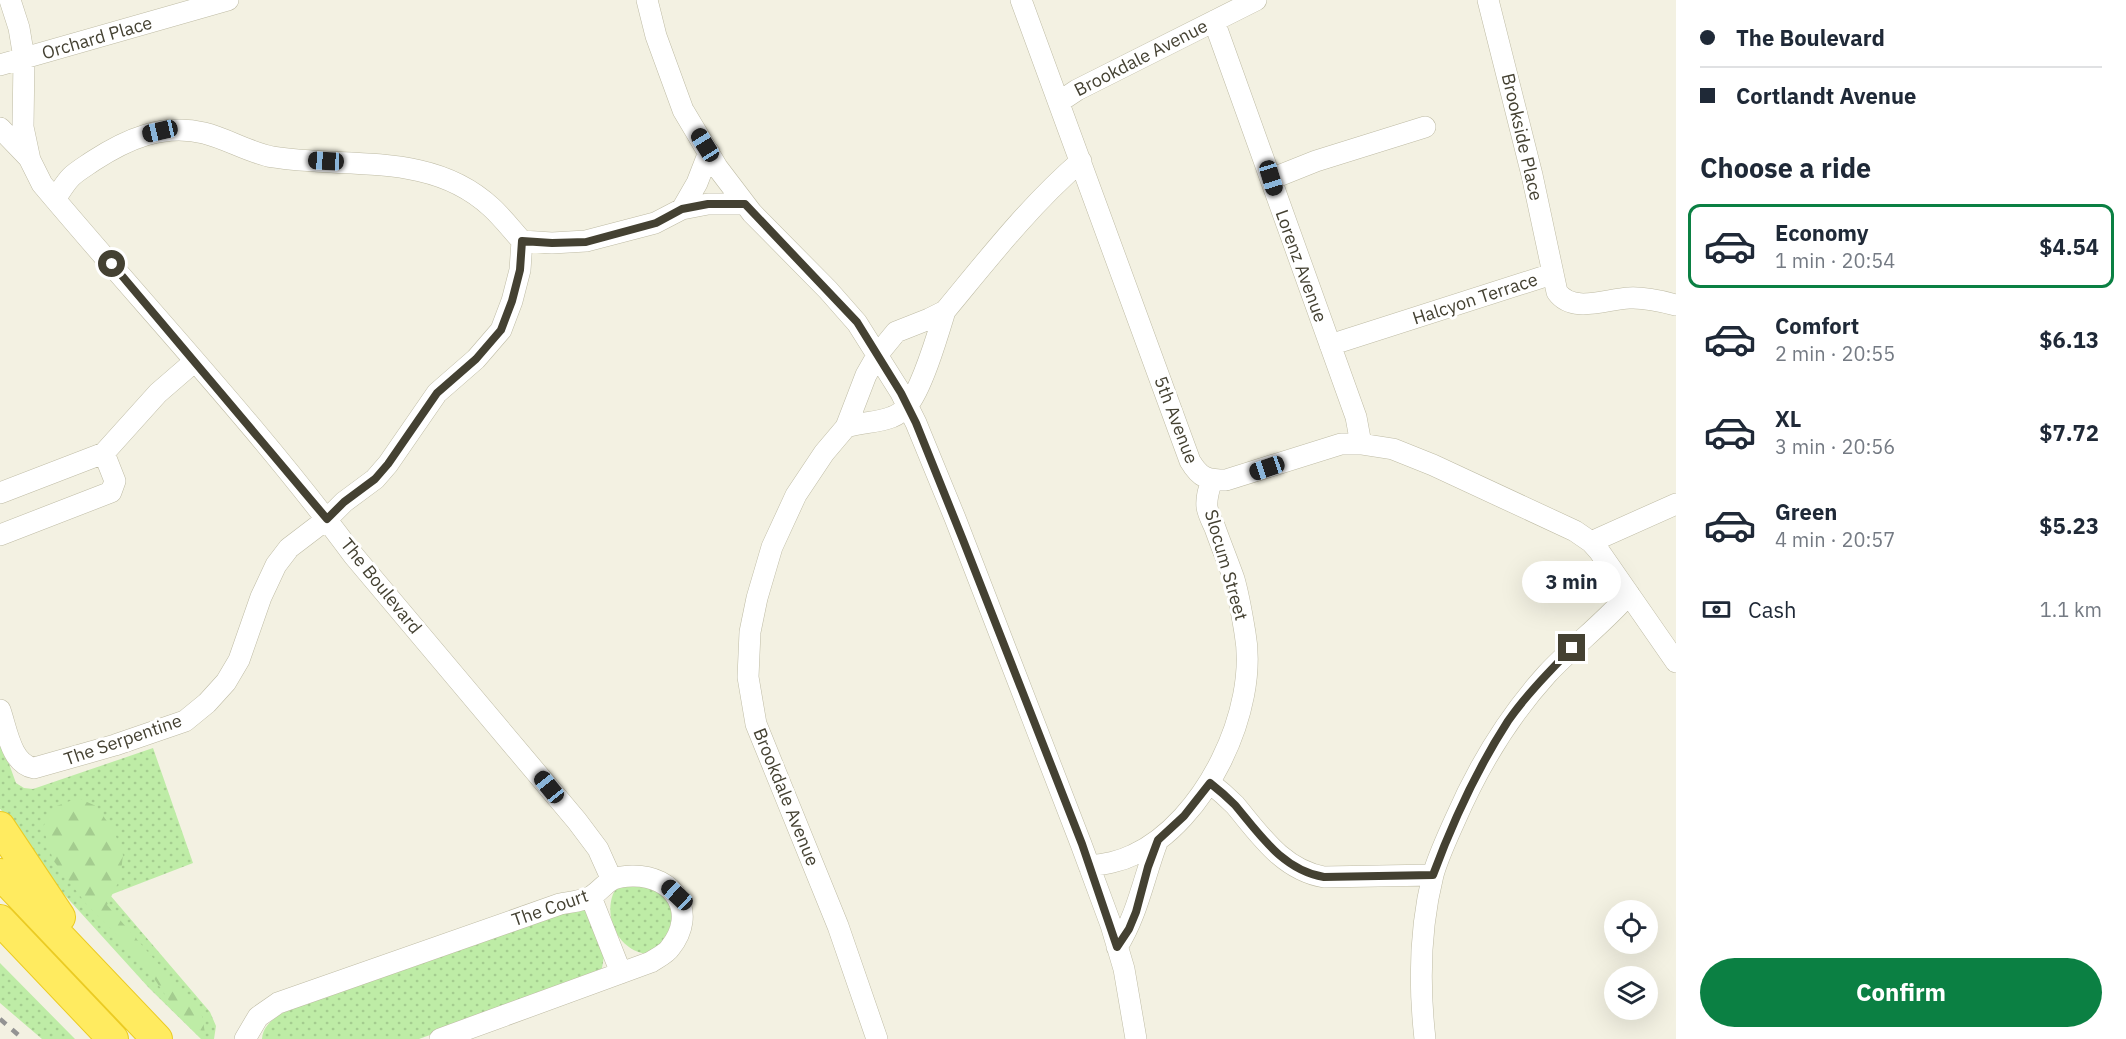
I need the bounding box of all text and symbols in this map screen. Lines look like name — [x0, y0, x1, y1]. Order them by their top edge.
street label: Orchard Place — [39, 11, 155, 64]
street label: Brookdale Avenue — [1070, 14, 1212, 101]
text: The Boulevard — [1736, 23, 1885, 52]
street label: Brookside Place — [1497, 71, 1548, 203]
text: Cortlandt Avenue — [1736, 81, 1916, 110]
car — [140, 118, 180, 144]
car — [688, 125, 722, 165]
text: Choose a ride — [1700, 150, 1871, 185]
car — [308, 151, 344, 171]
car — [1257, 158, 1285, 198]
street label: Lorenz Avenue — [1270, 206, 1333, 325]
text: Economy — [1775, 218, 1869, 247]
icon: car — [1703, 219, 1757, 273]
text: $4.54 — [2039, 232, 2099, 261]
text: 1 min · 20:54 — [1775, 247, 1895, 274]
route start — [98, 250, 125, 277]
street label: Halcyon Terrace — [1409, 267, 1540, 330]
text: Comfort — [1775, 311, 1859, 340]
icon: car — [1703, 312, 1757, 366]
text: $6.13 — [2039, 325, 2099, 354]
text: 2 min · 20:55 — [1775, 340, 1895, 367]
street label: 5th Avenue — [1149, 373, 1204, 467]
text: XL — [1775, 404, 1801, 433]
icon: car — [1703, 405, 1757, 459]
text: $7.72 — [2039, 418, 2099, 447]
text: 3 min · 20:56 — [1775, 433, 1895, 460]
car — [1247, 454, 1287, 482]
text: Green — [1775, 497, 1837, 526]
icon: car — [1703, 498, 1757, 552]
street label: Slocum Street — [1200, 507, 1253, 623]
text: $5.23 — [2039, 511, 2099, 540]
text: 4 min · 20:57 — [1775, 526, 1895, 553]
street label: The Boulevard — [336, 533, 427, 638]
callout: 3 min — [1522, 561, 1622, 603]
text: 3 min — [1545, 568, 1598, 595]
icon: cash — [1700, 593, 1733, 626]
text: Cash — [1748, 595, 1797, 624]
text: 1.1 km — [2040, 596, 2102, 623]
route end — [1558, 634, 1585, 661]
street label: The Serpentine — [61, 709, 185, 770]
street label: Brookdale Avenue — [748, 724, 825, 869]
car — [531, 767, 567, 807]
car — [658, 876, 696, 914]
street label: The Court — [509, 884, 591, 931]
map controls — [1604, 900, 1658, 1020]
button: locate — [1604, 900, 1658, 954]
button: Confirm — [1700, 958, 2102, 1027]
button: layers — [1604, 966, 1658, 1020]

